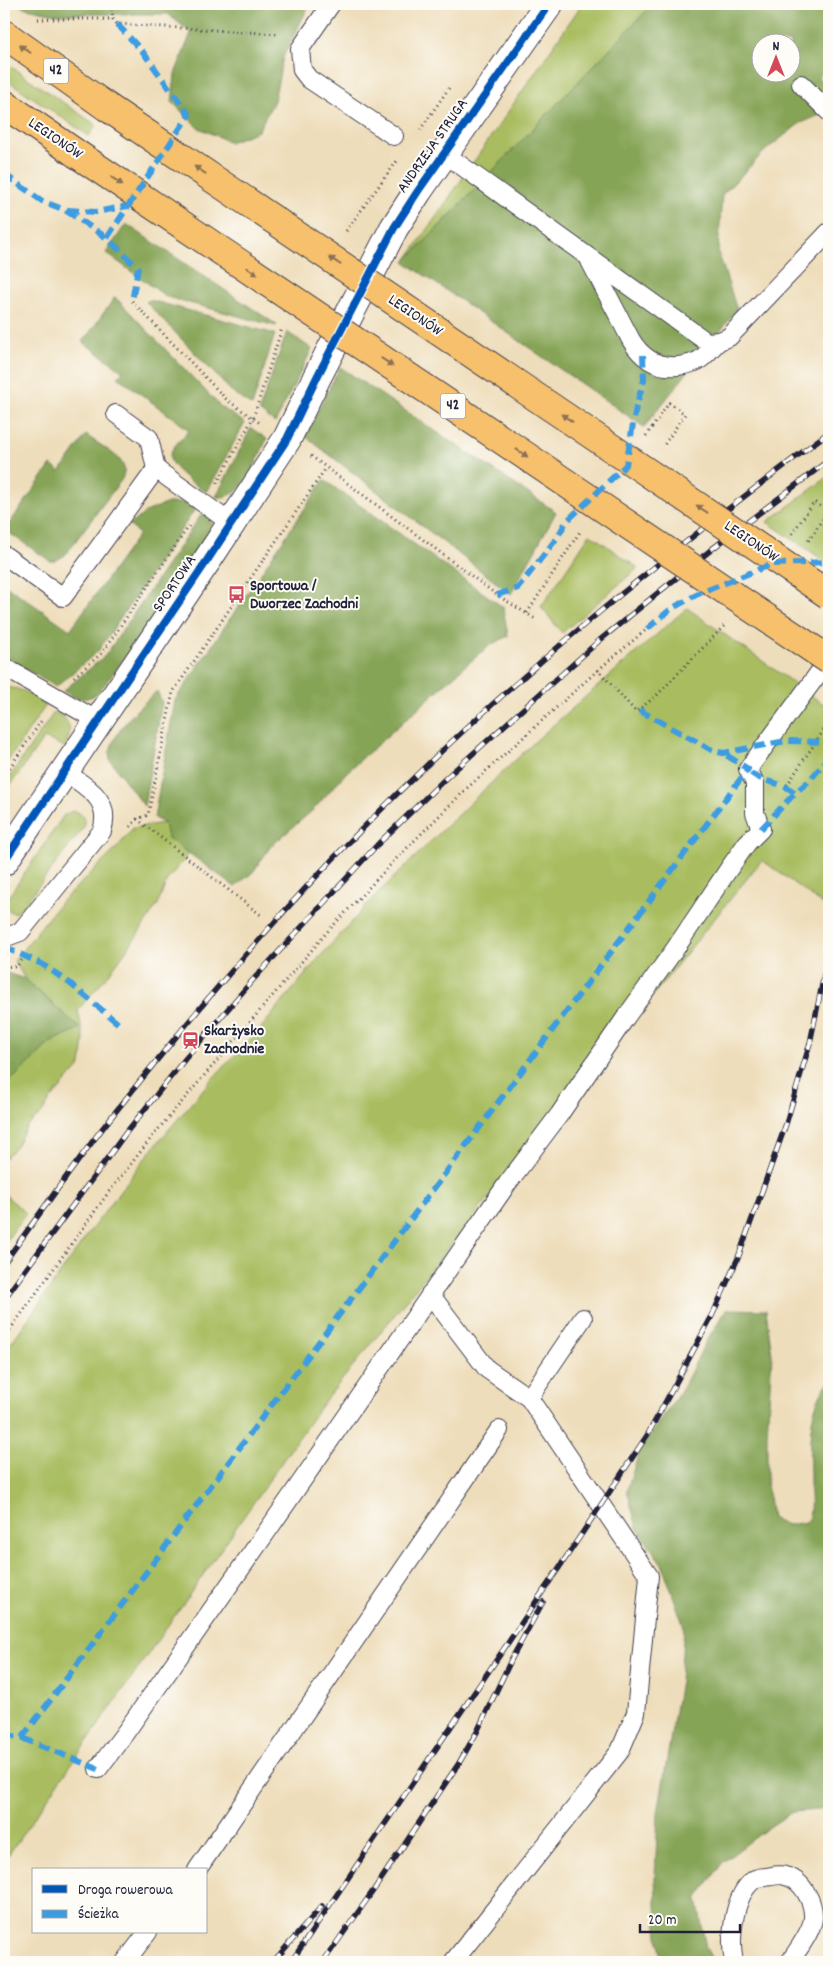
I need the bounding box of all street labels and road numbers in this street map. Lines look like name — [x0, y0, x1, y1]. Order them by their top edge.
road number: 42 — [44, 58, 68, 84]
street label: ANDRZEJA STRUGA — [392, 94, 474, 198]
street label: LEGIONÓW — [23, 112, 88, 166]
street label: LEGIONÓW — [383, 289, 448, 343]
road number: 42 — [440, 394, 466, 418]
street label: LEGIONÓW — [719, 515, 784, 569]
street label: SPORTOWA — [147, 550, 203, 617]

